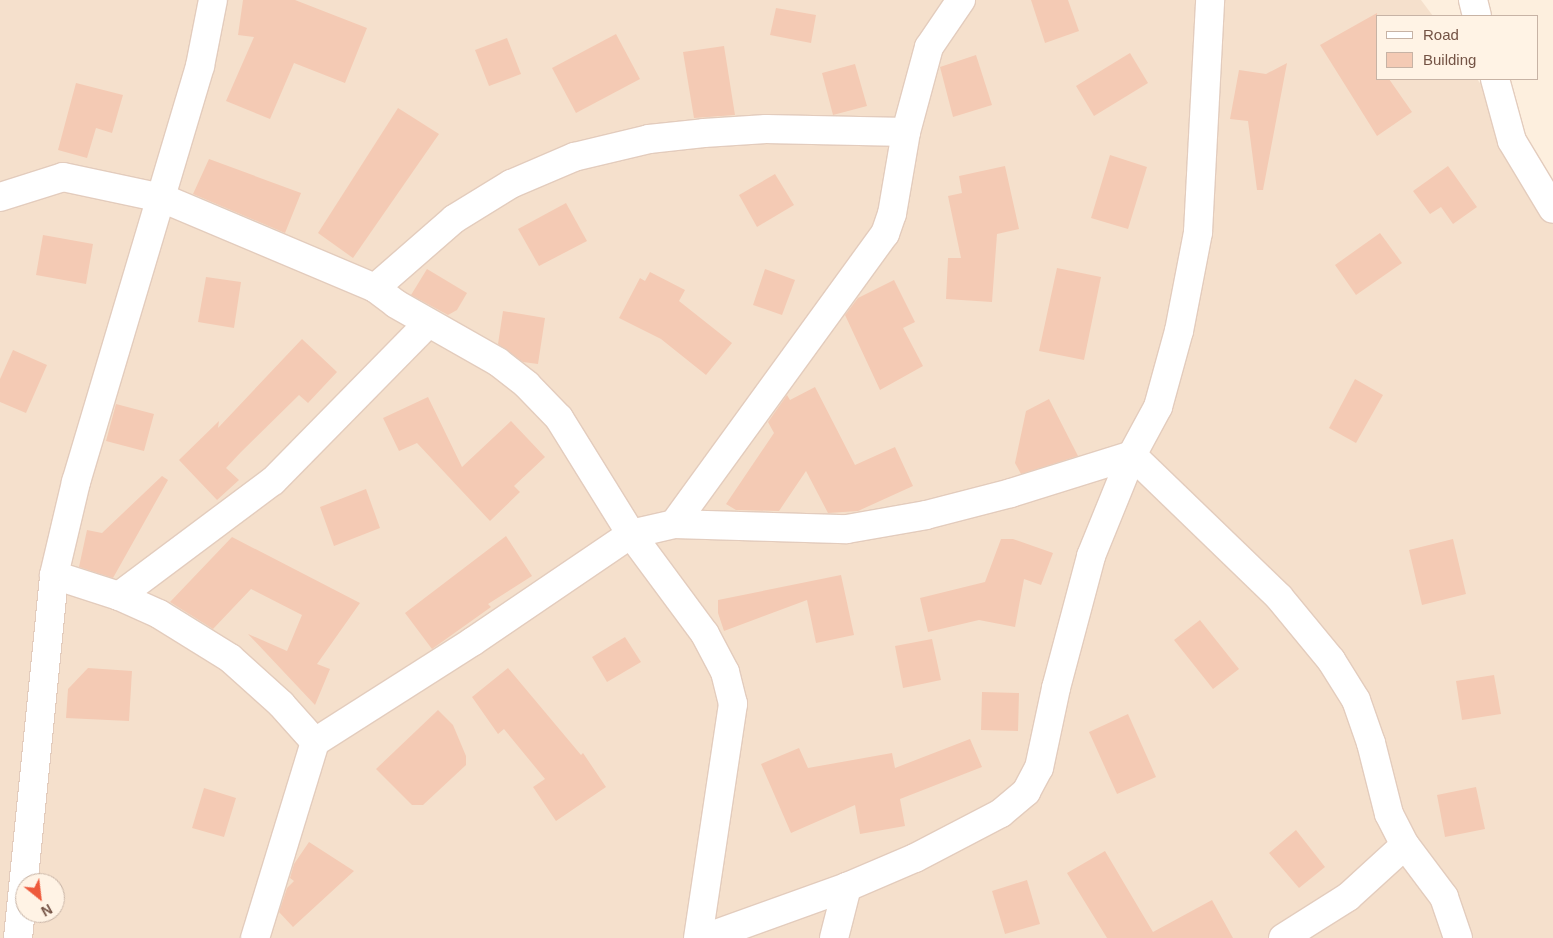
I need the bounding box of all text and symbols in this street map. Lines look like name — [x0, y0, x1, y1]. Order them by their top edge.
legend — [1376, 15, 1538, 80]
text: Road — [1423, 26, 1459, 43]
text: Building — [1423, 51, 1476, 68]
north arrow — [15, 873, 65, 923]
text: N — [38, 901, 55, 920]

